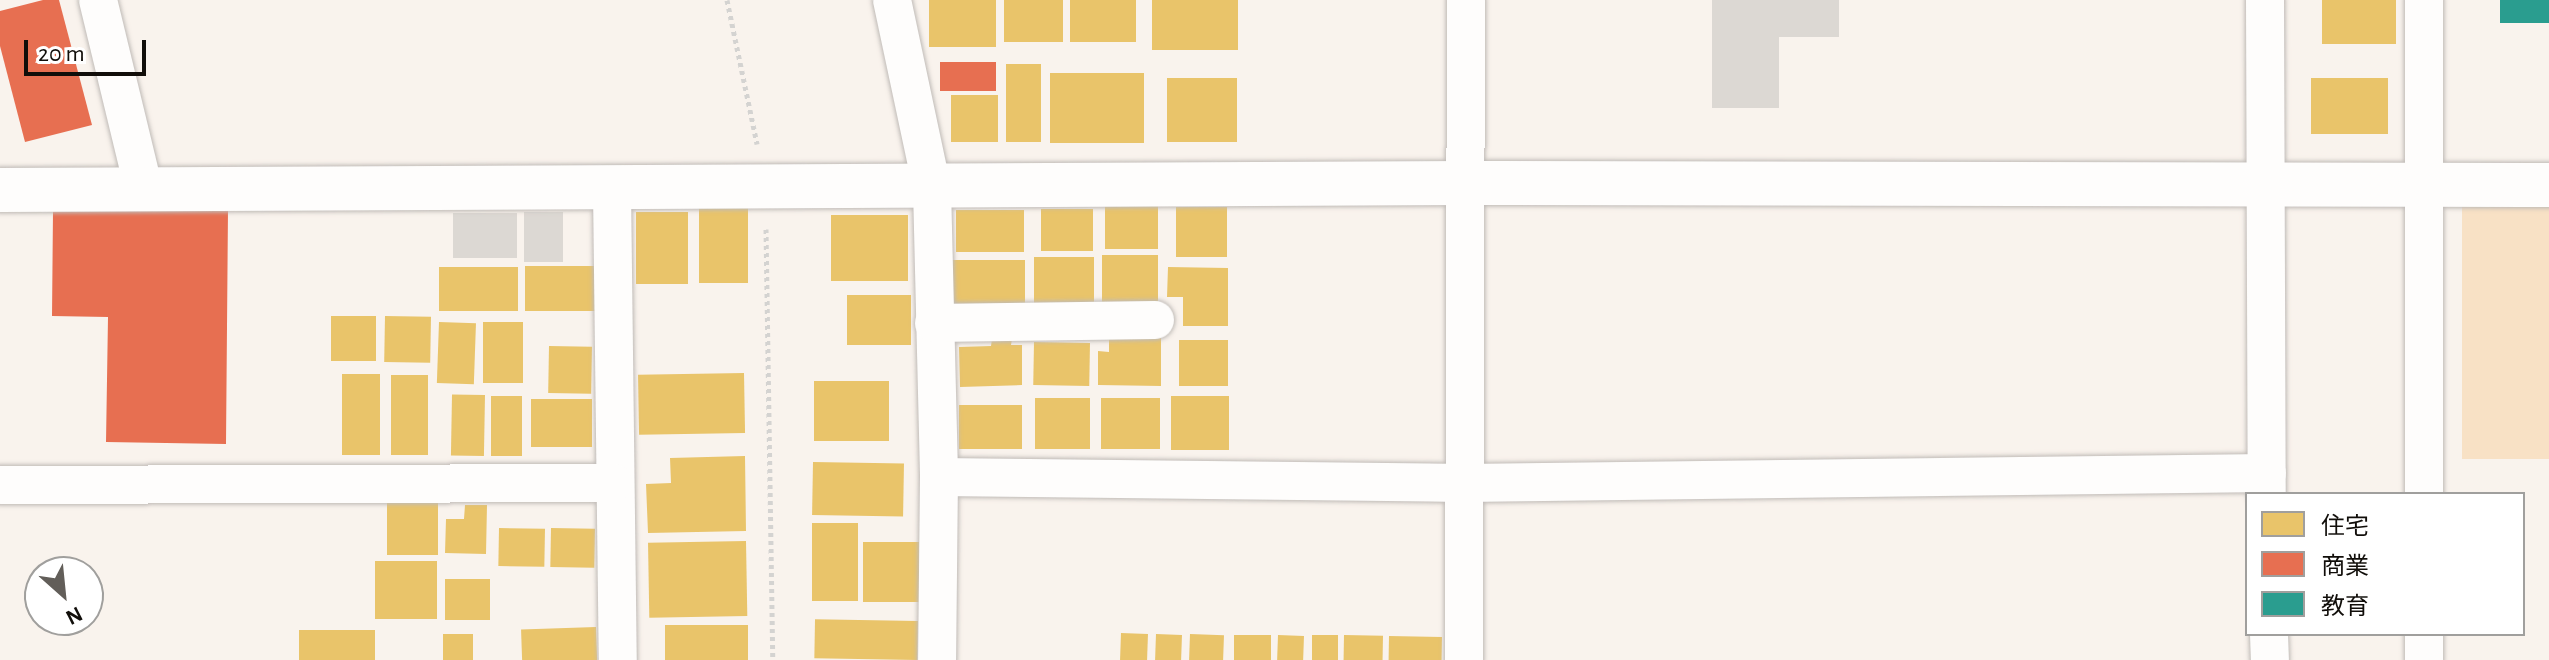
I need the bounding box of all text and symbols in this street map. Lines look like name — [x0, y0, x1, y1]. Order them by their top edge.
scale bar — [28, 24, 150, 74]
text: 20 m — [38, 42, 85, 66]
legend — [2245, 492, 2525, 636]
text: 住宅 — [2321, 515, 2369, 539]
text: 商業 — [2321, 555, 2369, 579]
north arrow — [24, 556, 104, 636]
text: 教育 — [2321, 595, 2369, 619]
text: N — [62, 602, 86, 629]

